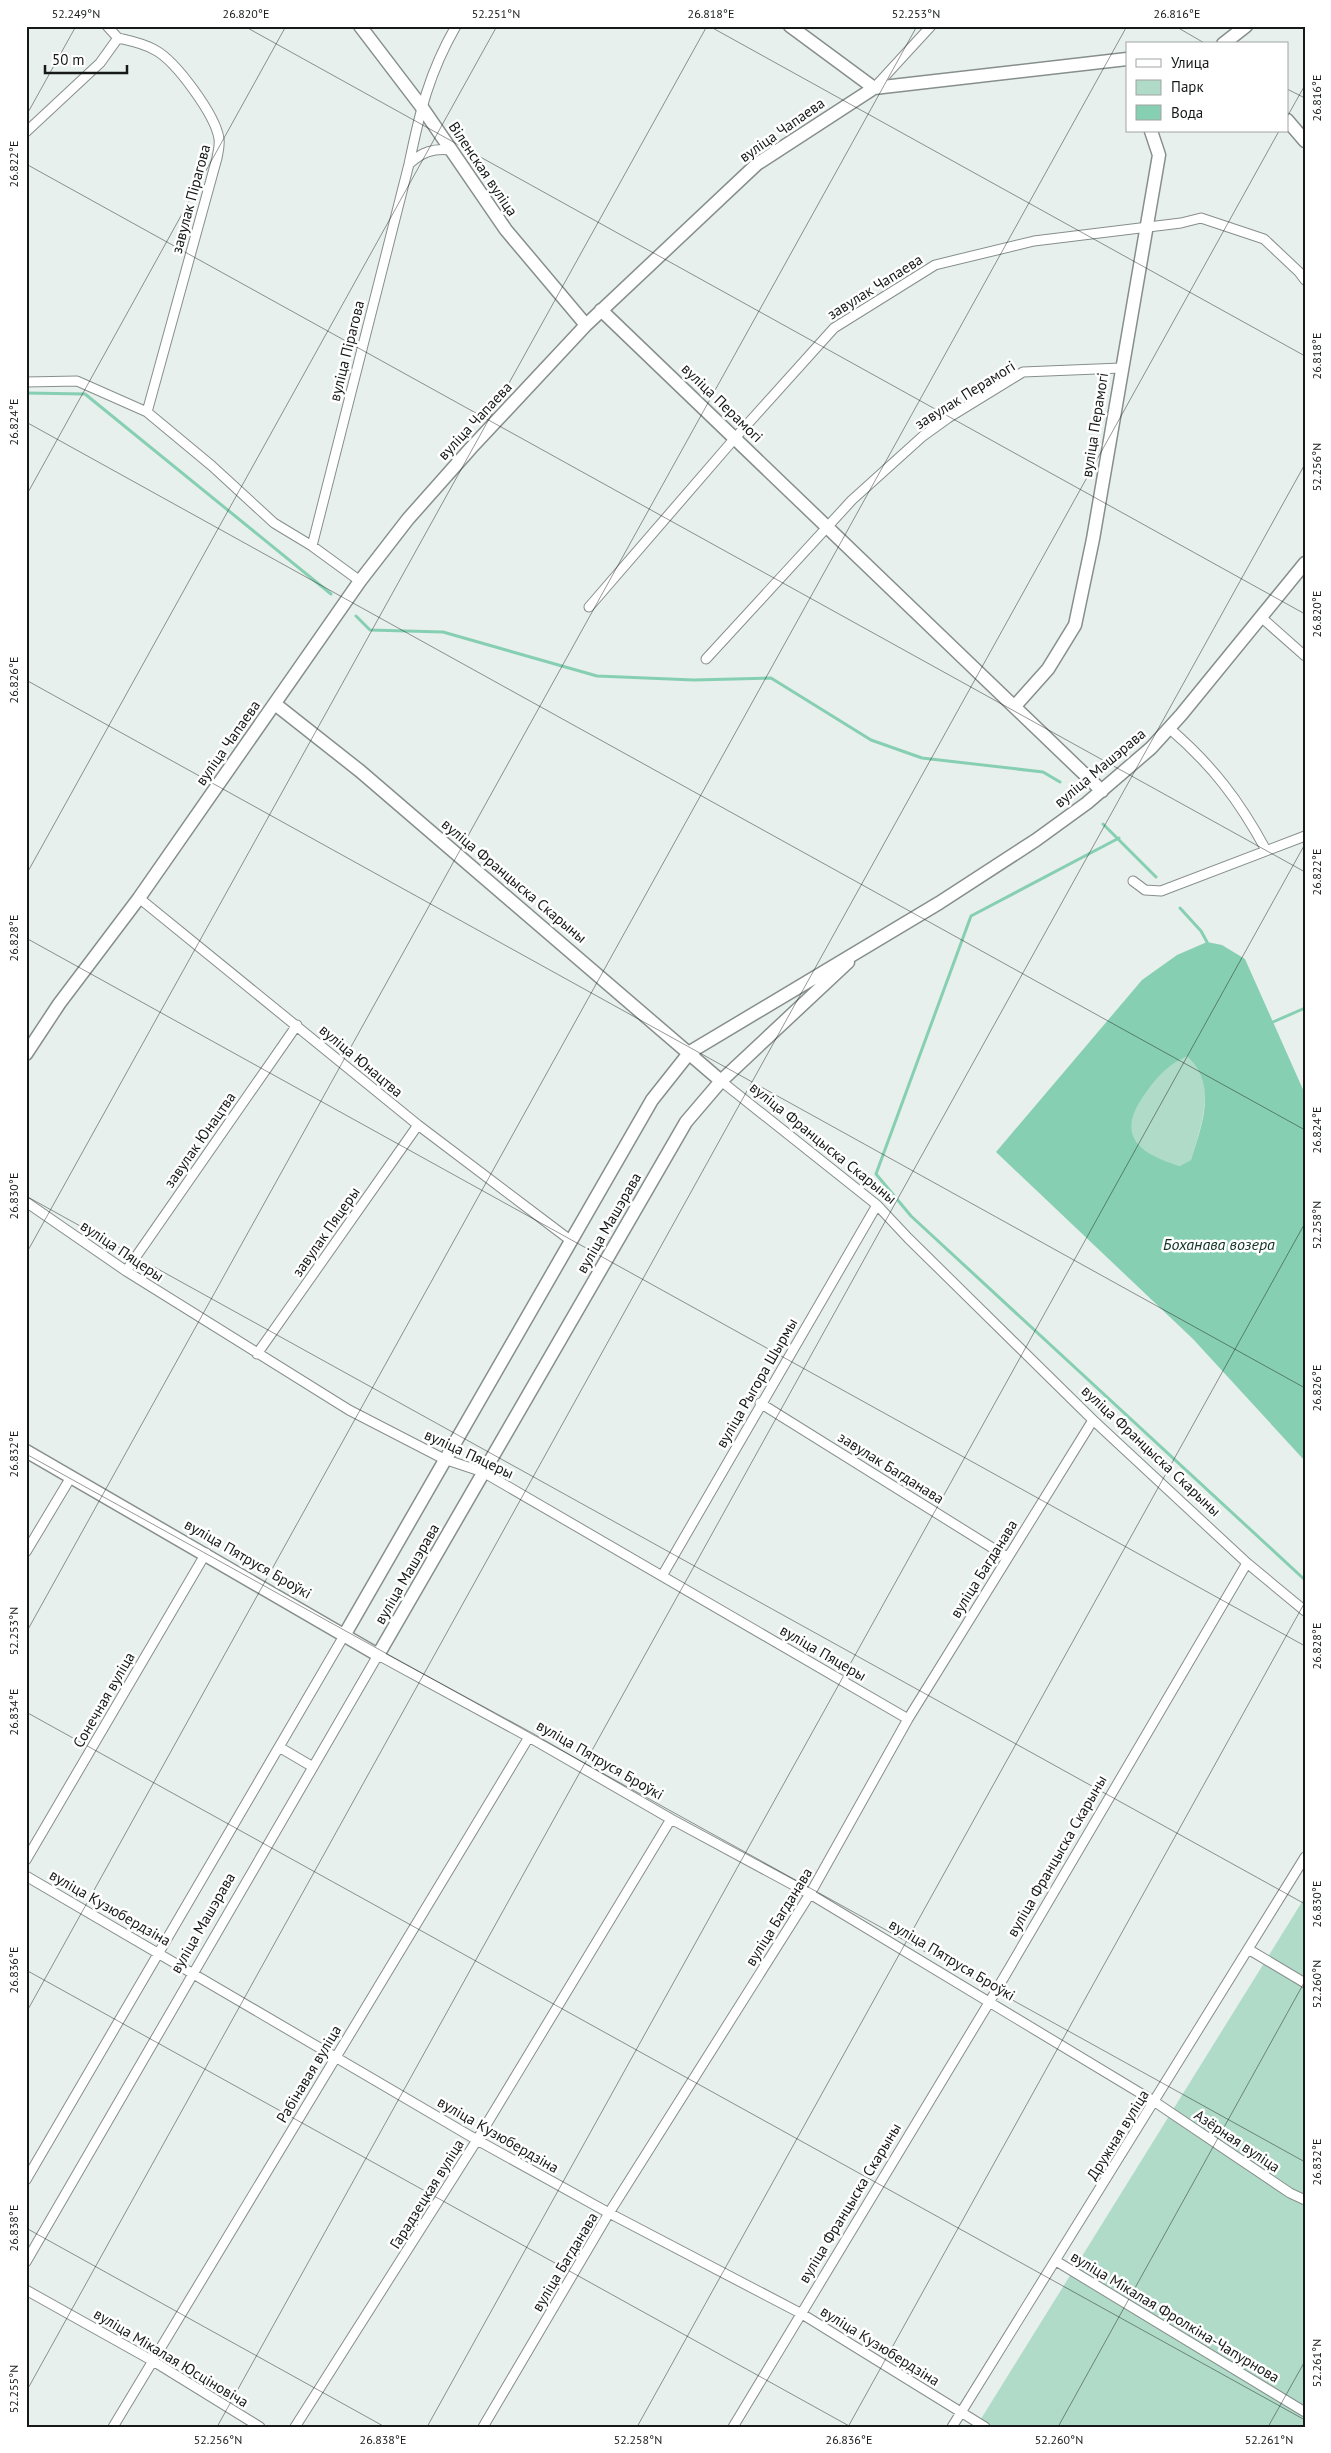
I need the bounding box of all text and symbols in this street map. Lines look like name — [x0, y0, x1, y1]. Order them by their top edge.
text: 52.249°N — [52, 6, 100, 21]
text: 26.820°E — [223, 6, 269, 21]
text: 52.251°N — [472, 6, 520, 21]
text: 26.818°E — [688, 6, 734, 21]
text: 52.253°N — [892, 6, 940, 21]
text: 26.816°E — [1154, 6, 1200, 21]
scale bar — [45, 42, 128, 74]
legend — [1126, 42, 1288, 132]
text: 50 m — [52, 50, 85, 69]
text: Улица — [1171, 53, 1209, 72]
text: 26.816°E — [1309, 75, 1324, 121]
text: Парк — [1171, 77, 1204, 96]
street label: вуліца Чапаева — [735, 93, 828, 166]
text: Вода — [1171, 103, 1203, 122]
street label: Віленская вуліца — [445, 118, 522, 220]
text: 26.822°E — [6, 141, 21, 187]
street label: завулак Пірагова — [167, 142, 214, 256]
street label: завулак Чапаева — [823, 250, 926, 324]
street label: вуліца Пірагова — [325, 299, 368, 403]
text: 26.818°E — [1309, 333, 1324, 379]
street label: завулак Перамогі — [911, 356, 1018, 433]
street label: вуліца Перамогі — [678, 359, 767, 446]
street label: вуліца Перамогі — [1077, 371, 1112, 479]
street label: вуліца Чапаева — [434, 378, 516, 464]
text: 26.824°E — [6, 399, 21, 445]
text: 52.256°N — [1309, 443, 1324, 491]
text: 26.820°E — [1309, 591, 1324, 637]
text: 26.826°E — [6, 657, 21, 703]
street label: вуліца Чапаева — [191, 696, 264, 789]
street label: вуліца Машэрава — [1050, 724, 1149, 811]
street label: вуліца Францыска Скарыны — [438, 814, 591, 947]
text: 26.822°E — [1309, 849, 1324, 895]
text: 26.828°E — [6, 915, 21, 961]
street label: вуліца Юнацтва — [316, 1020, 407, 1101]
street label: вуліца Францыска Скарыны — [746, 1077, 901, 1208]
street label: завулак Юнацтва — [160, 1088, 240, 1191]
text: 26.824°E — [1309, 1107, 1324, 1153]
street label: вуліца Машэрава — [572, 1169, 645, 1277]
text: 26.830°E — [6, 1173, 21, 1219]
street label: завулак Пяцеры — [288, 1183, 364, 1280]
text: 52.258°N — [1309, 1201, 1324, 1249]
street label: вуліца Пяцеры — [77, 1216, 168, 1285]
water label: Боханава возера — [1163, 1234, 1275, 1254]
street label: вуліца Рыгора Шырмы — [712, 1314, 802, 1451]
text: 26.826°E — [1309, 1365, 1324, 1411]
street label: вуліца Францыска Скарыны — [1078, 1381, 1225, 1520]
street label: вуліца Пяцеры — [422, 1425, 517, 1483]
street label: завулак Багданава — [835, 1427, 948, 1508]
text: 26.832°E — [6, 1431, 21, 1477]
street label: вуліца Пятруся Броўкі — [181, 1514, 315, 1603]
street label: вуліца Багданава — [946, 1516, 1021, 1621]
street label: вуліца Машэрава — [370, 1520, 443, 1628]
text: 52.253°N — [6, 1607, 21, 1655]
street label: вуліца Пяцеры — [777, 1620, 870, 1685]
text: 26.828°E — [1309, 1623, 1324, 1669]
street label: Сонечная вуліца — [69, 1649, 139, 1751]
text: 26.834°E — [6, 1689, 21, 1735]
street label: вуліца Пятруся Броўкі — [533, 1715, 667, 1804]
street label: вуліца Францыска Скарыны — [1002, 1772, 1111, 1940]
street label: вуліца Багданава — [741, 1864, 816, 1969]
street label: вуліца Кузюбердзіна — [46, 1865, 174, 1950]
street label: вуліца Машэрава — [166, 1869, 239, 1977]
text: 26.830°E — [1309, 1881, 1324, 1927]
street label: вуліца Пятруся Броўкі — [886, 1914, 1019, 2005]
text: 26.836°E — [6, 1947, 21, 1993]
text: 52.260°N — [1309, 1960, 1324, 2008]
street label: Рабінавая вуліца — [272, 2022, 345, 2126]
street label: Дружная вуліца — [1082, 2086, 1153, 2183]
street label: вуліца Кузюбердзіна — [434, 2092, 562, 2177]
street label: Азёрная вуліца — [1191, 2105, 1284, 2176]
street label: вуліца Францыска Скарыны — [794, 2119, 905, 2286]
street label: Гарадзецкая вуліца — [385, 2135, 468, 2252]
text: 26.832°E — [1309, 2139, 1324, 2185]
text: 26.838°E — [6, 2205, 21, 2251]
street label: вуліца Багданава — [527, 2209, 602, 2315]
street label: вуліца Мікалая Фролкіна-Чапурнова — [1067, 2247, 1283, 2387]
street label: вуліца Кузюбердзіна — [817, 2301, 943, 2390]
street label: вуліца Мікалая Юсціновіча — [91, 2304, 252, 2411]
text: 52.261°N — [1309, 2339, 1324, 2387]
text: 52.255°N — [6, 2365, 21, 2413]
text: 52.256°N — [194, 2432, 242, 2447]
text: 26.838°E — [360, 2432, 406, 2447]
text: 52.258°N — [614, 2432, 662, 2447]
text: 26.836°E — [826, 2432, 872, 2447]
text: 52.260°N — [1035, 2432, 1083, 2447]
text: 52.261°N — [1245, 2432, 1293, 2447]

